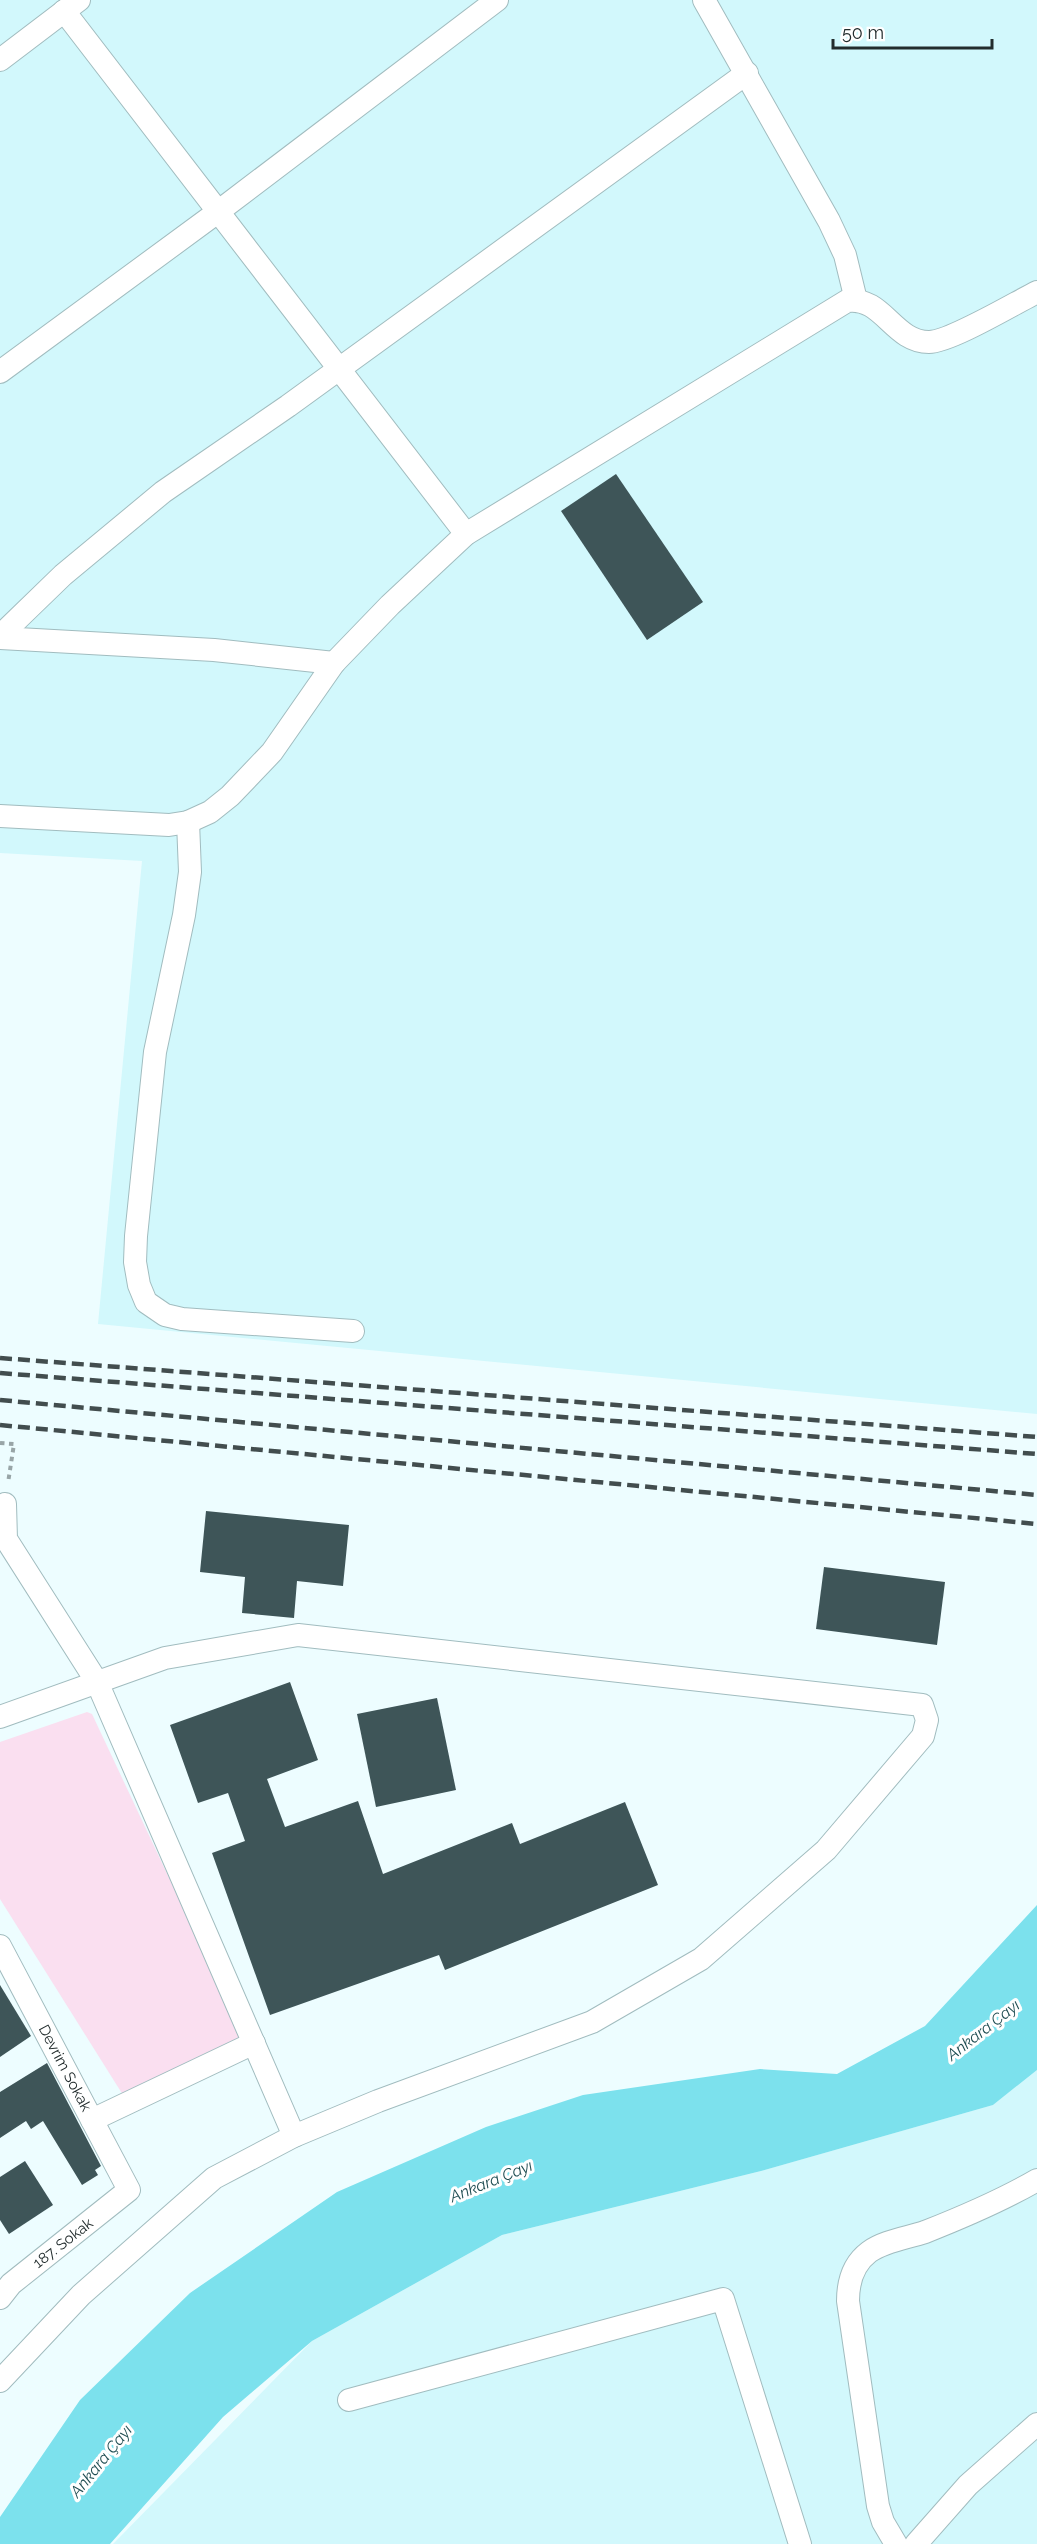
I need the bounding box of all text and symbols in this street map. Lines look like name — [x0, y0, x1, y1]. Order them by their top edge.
scale bar — [833, 12, 992, 50]
text: 50 m — [842, 22, 884, 43]
water label: Ankara Çayı — [942, 1996, 1023, 2065]
street label: Devrim Sokak — [35, 2022, 95, 2114]
water label: Ankara Çayı — [446, 2156, 535, 2207]
street label: 187. Sokak — [29, 2214, 97, 2272]
water label: Ankara Çayı — [65, 2421, 136, 2502]

